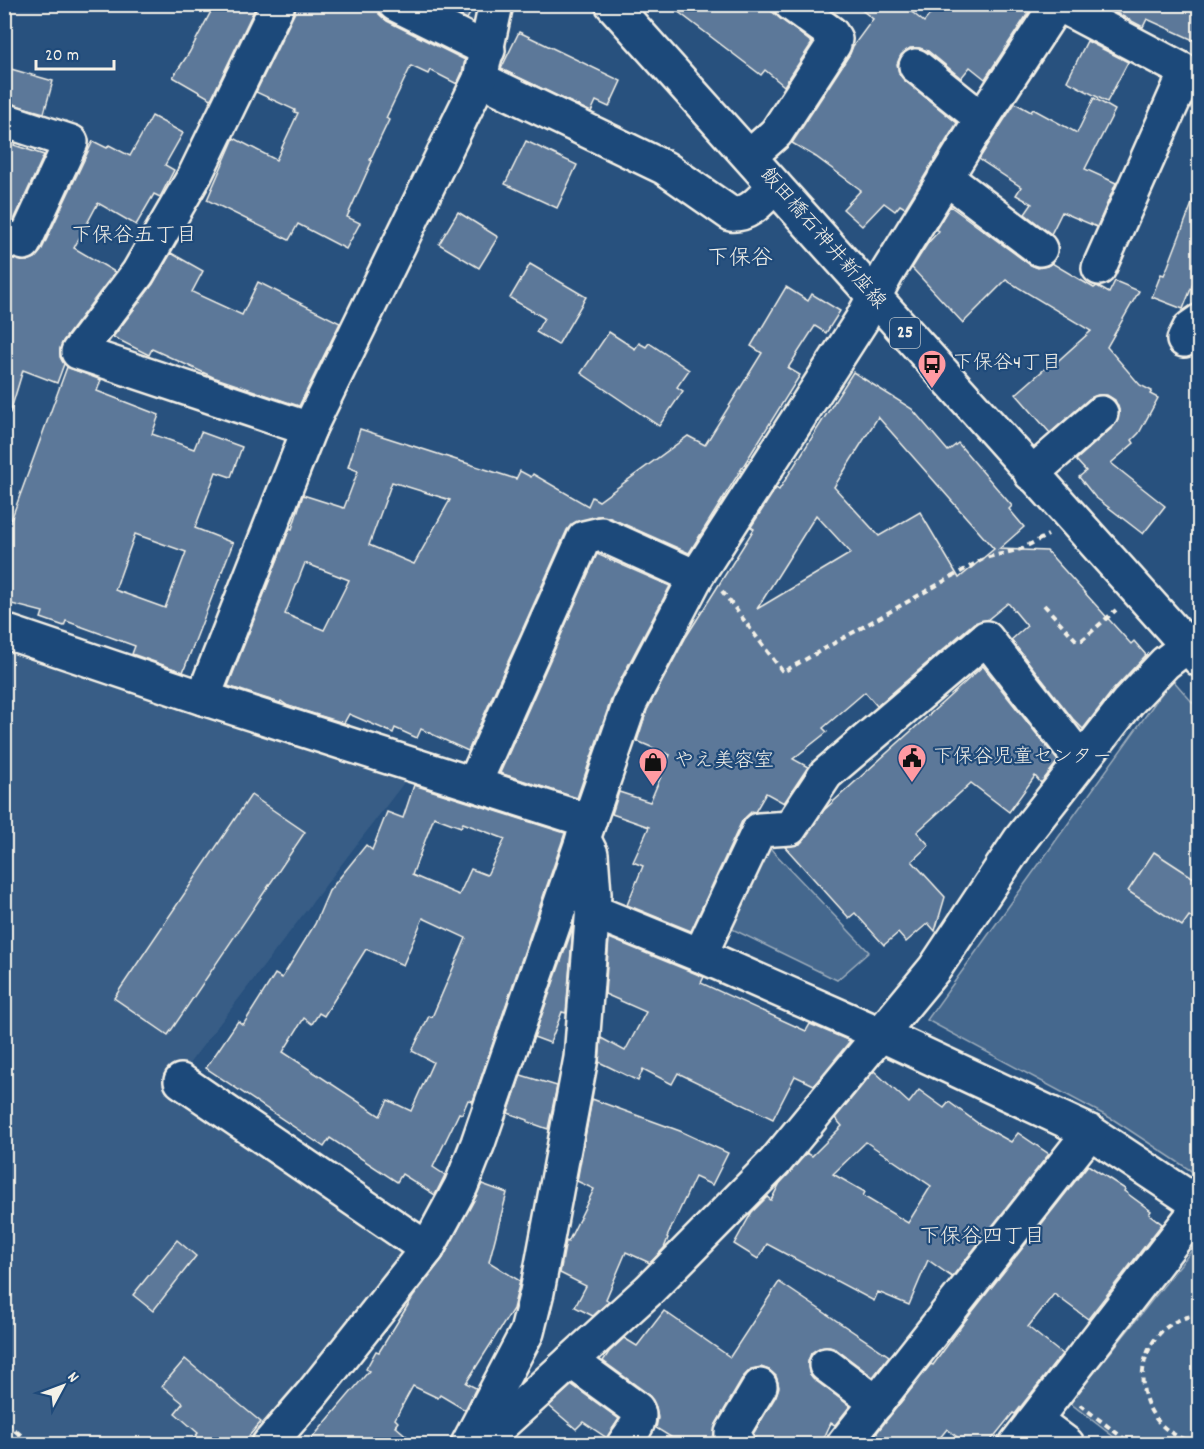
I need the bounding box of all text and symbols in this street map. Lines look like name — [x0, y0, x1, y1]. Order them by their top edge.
scale bar — [36, 33, 114, 71]
text: 20 m — [45, 44, 79, 69]
street label: 飯田橋石神井新座線 — [752, 162, 892, 316]
district label: 下保谷五丁目 — [71, 222, 197, 252]
district label: 下保谷 — [707, 244, 773, 275]
road number: 25 — [890, 318, 920, 348]
bus stop icon: 下保谷4丁目 — [916, 348, 948, 390]
place label: 下保谷4丁目 — [953, 350, 1061, 378]
public building icon: 下保谷児童センター — [896, 742, 928, 784]
place label: 下保谷児童センター — [933, 744, 1112, 772]
shop icon: やえ美容室 — [637, 746, 669, 788]
place label: やえ美容室 — [674, 748, 774, 776]
district label: 下保谷四丁目 — [919, 1223, 1045, 1253]
north arrow — [33, 1356, 93, 1416]
text: N — [61, 1367, 84, 1388]

